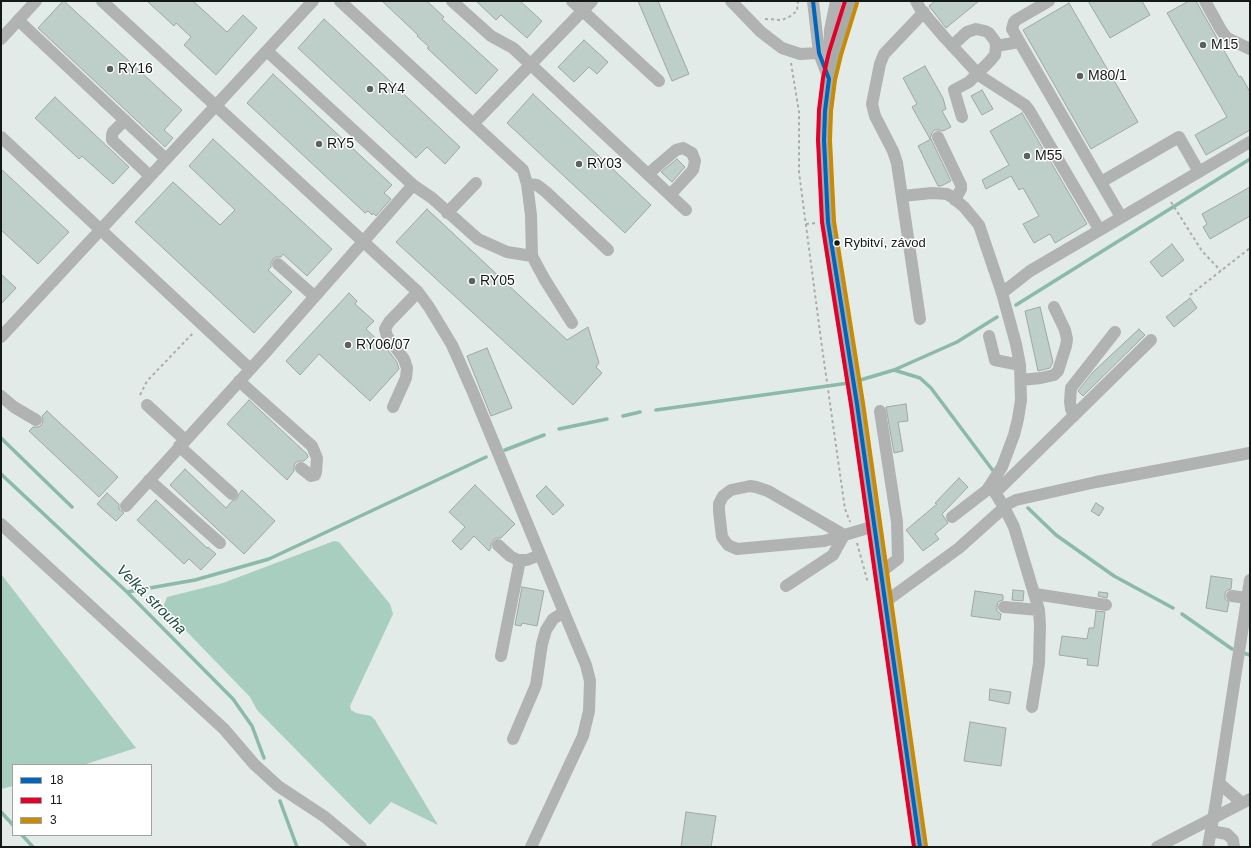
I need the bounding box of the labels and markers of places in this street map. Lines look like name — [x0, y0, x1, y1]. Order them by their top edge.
place label: M15 — [1211, 37, 1238, 53]
marker: M15 — [1198, 40, 1208, 50]
place label: RY16 — [118, 61, 153, 77]
marker: RY16 — [105, 64, 115, 74]
place label: M80/1 — [1088, 68, 1127, 84]
marker: M80/1 — [1075, 71, 1085, 81]
place label: RY4 — [378, 81, 405, 97]
marker: RY4 — [365, 84, 375, 94]
place label: RY5 — [327, 136, 354, 152]
marker: RY5 — [314, 139, 324, 149]
place label: M55 — [1035, 148, 1062, 164]
marker: M55 — [1022, 151, 1032, 161]
place label: RY03 — [587, 156, 622, 172]
marker: RY03 — [574, 159, 584, 169]
place label: Rybitví, závod — [844, 235, 926, 251]
marker: Rybitví, závod — [832, 238, 842, 248]
place label: RY05 — [480, 273, 515, 289]
marker: RY05 — [467, 276, 477, 286]
place label: RY06/07 — [356, 337, 410, 353]
marker: RY06/07 — [343, 340, 353, 350]

